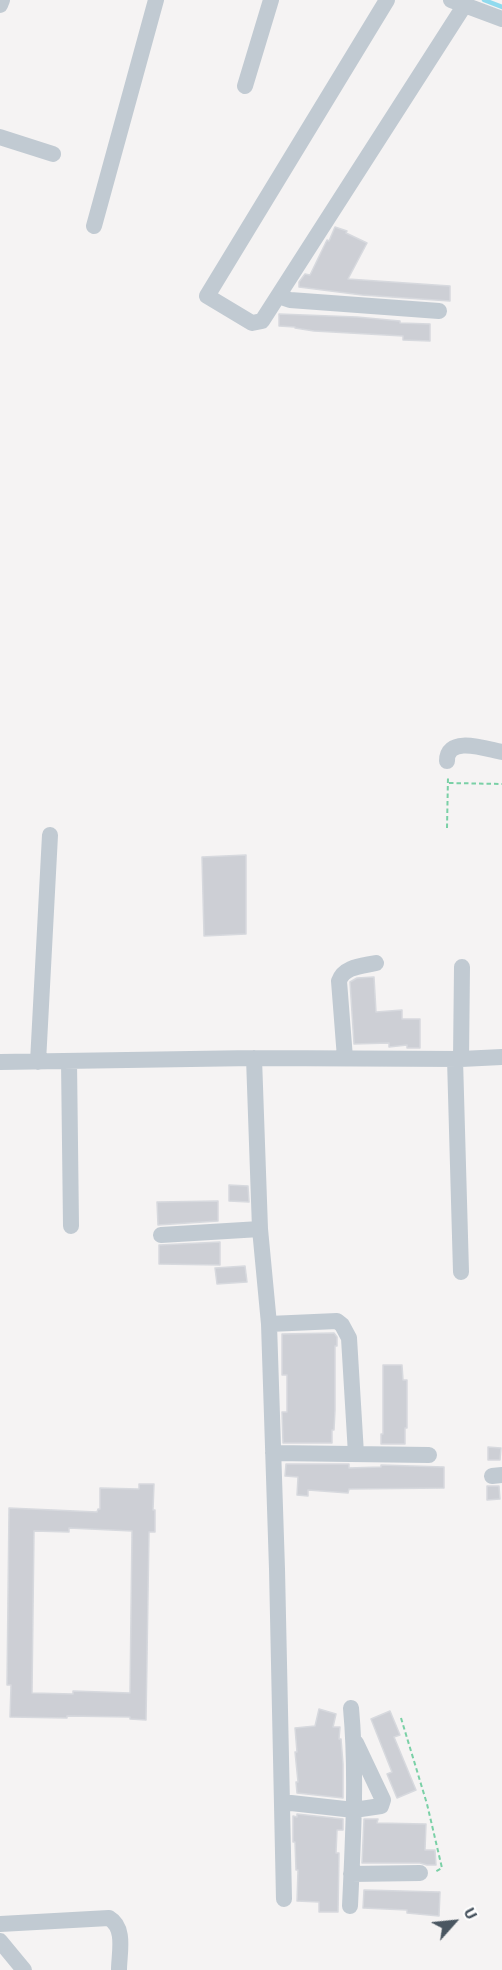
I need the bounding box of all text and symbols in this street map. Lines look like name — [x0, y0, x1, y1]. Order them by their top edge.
north arrow — [424, 1892, 484, 1952]
text: U — [459, 1904, 481, 1923]

